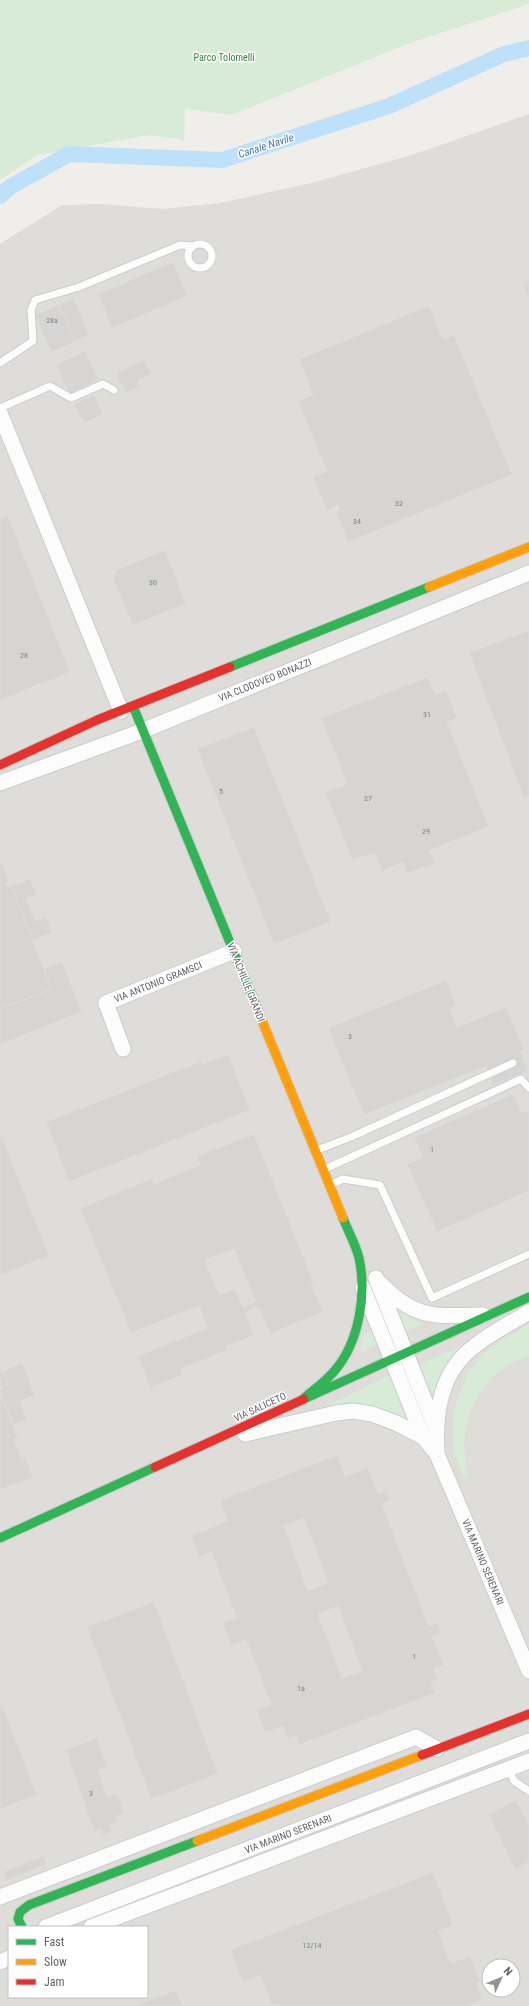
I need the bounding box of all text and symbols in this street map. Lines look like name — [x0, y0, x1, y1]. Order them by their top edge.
park label: Parco Tolomelli — [193, 52, 255, 63]
water label: Canale Navile — [237, 131, 295, 161]
house number: 28a — [46, 316, 58, 325]
house number: 32 — [395, 499, 403, 508]
house number: 34 — [353, 517, 361, 526]
house number: 30 — [149, 578, 157, 587]
house number: 28 — [20, 651, 28, 660]
street label: VIA CLODOVEO BONAZZI — [217, 656, 313, 704]
house number: 31 — [423, 710, 431, 719]
house number: 5 — [219, 787, 223, 796]
house number: 27 — [364, 794, 372, 803]
house number: 29 — [422, 827, 430, 836]
street label: VIA ACHILLE GRANDI — [225, 941, 267, 1023]
street label: VIA ANTONIO GRAMSCI — [112, 959, 204, 1005]
house number: 3 — [348, 1032, 352, 1041]
house number: 1 — [430, 1145, 434, 1154]
street label: VIA SALICETO — [232, 1390, 288, 1424]
street label: VIA MARINO SERENARI — [460, 1517, 506, 1607]
house number: 1 — [412, 1652, 416, 1661]
house number: 1a — [297, 1684, 305, 1693]
house number: 3 — [89, 1789, 93, 1798]
street label: VIA MARINO SERENARI — [243, 1812, 333, 1856]
legend — [8, 1926, 148, 1998]
text: Fast — [44, 1935, 65, 1949]
house number: 12/14 — [303, 1941, 321, 1950]
text: Slow — [44, 1955, 67, 1969]
north arrow — [481, 1958, 521, 1998]
text: N — [501, 1964, 515, 1979]
text: Jam — [44, 1975, 65, 1989]

